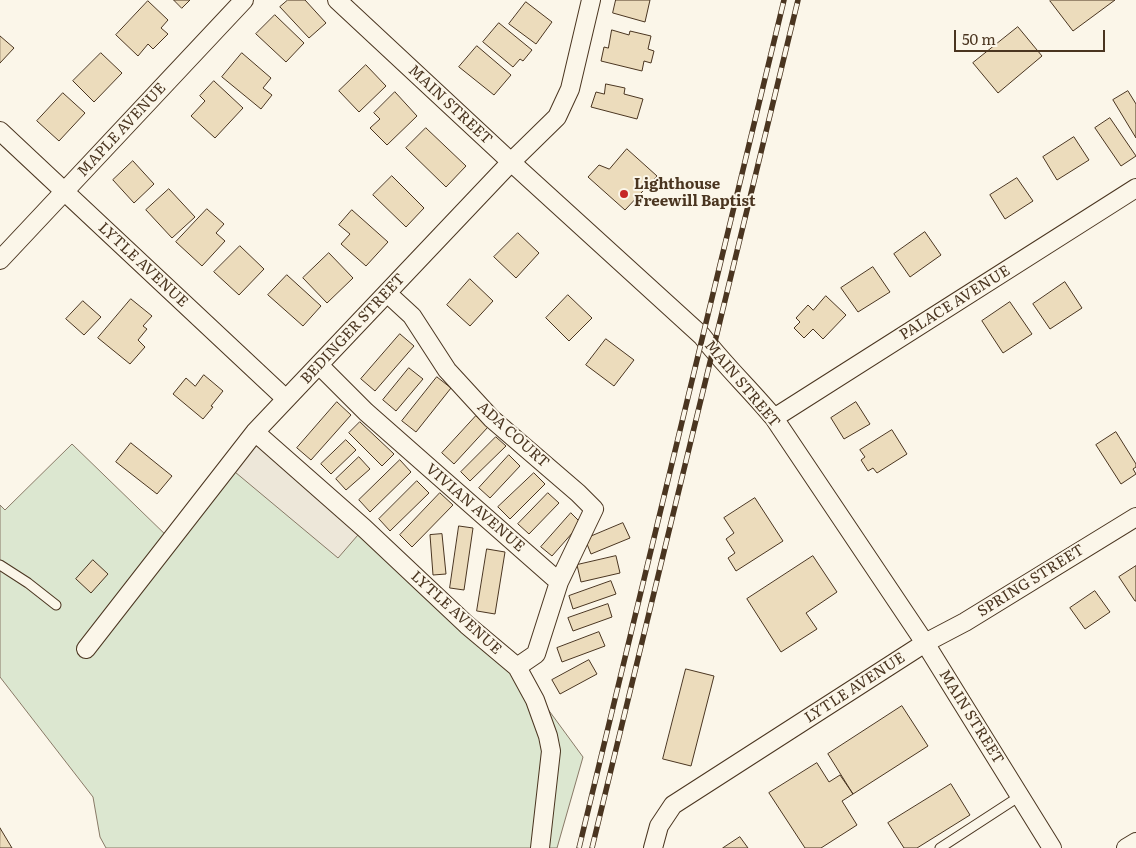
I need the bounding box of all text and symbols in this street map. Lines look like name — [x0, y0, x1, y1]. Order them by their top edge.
scale bar — [956, 20, 1107, 52]
text: 50 m — [962, 27, 996, 50]
street label: MAIN STREET — [404, 62, 496, 148]
street label: MAPLE AVENUE — [74, 79, 170, 181]
place label: Lighthouse Freewill Baptist — [634, 176, 756, 211]
marker: Lighthouse Freewill Baptist — [618, 188, 630, 200]
street label: LYTLE AVENUE — [94, 219, 192, 311]
street label: PALACE AVENUE — [896, 262, 1014, 344]
street label: BEDINGER STREET — [297, 270, 409, 388]
street label: MAIN STREET — [700, 337, 784, 431]
street label: ADA COURT — [473, 398, 553, 472]
street label: VIVIAN AVENUE — [422, 460, 528, 556]
street label: SPRING STREET — [975, 541, 1087, 621]
street label: LYTLE AVENUE — [407, 567, 505, 659]
street label: LYTLE AVENUE — [801, 649, 909, 727]
street label: MAIN STREET — [935, 666, 1007, 768]

